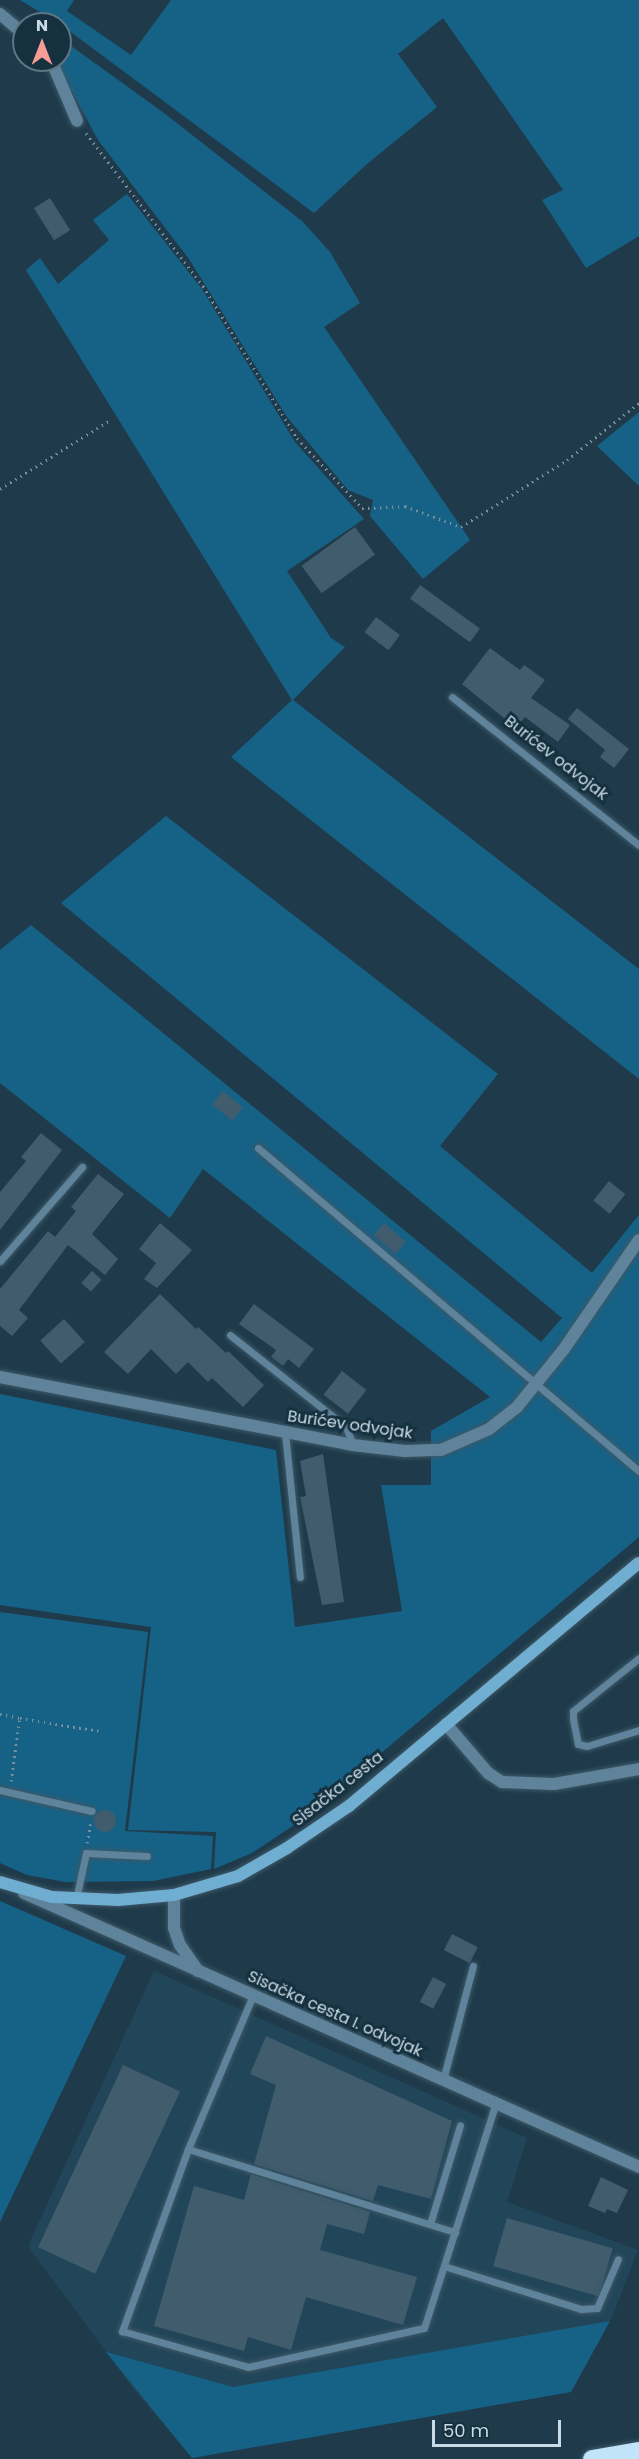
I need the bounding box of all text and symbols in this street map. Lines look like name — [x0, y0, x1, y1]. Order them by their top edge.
north arrow — [12, 12, 72, 72]
text: N — [36, 14, 48, 37]
street label: Burićev odvojak — [500, 712, 612, 804]
street label: Burićev odvojak — [286, 1407, 414, 1443]
street label: Sisačka cesta — [289, 1748, 387, 1830]
street label: Sisačka cesta I. odvojak — [245, 1967, 425, 2061]
scale bar — [435, 2408, 564, 2446]
text: 50 m — [443, 2418, 489, 2443]

